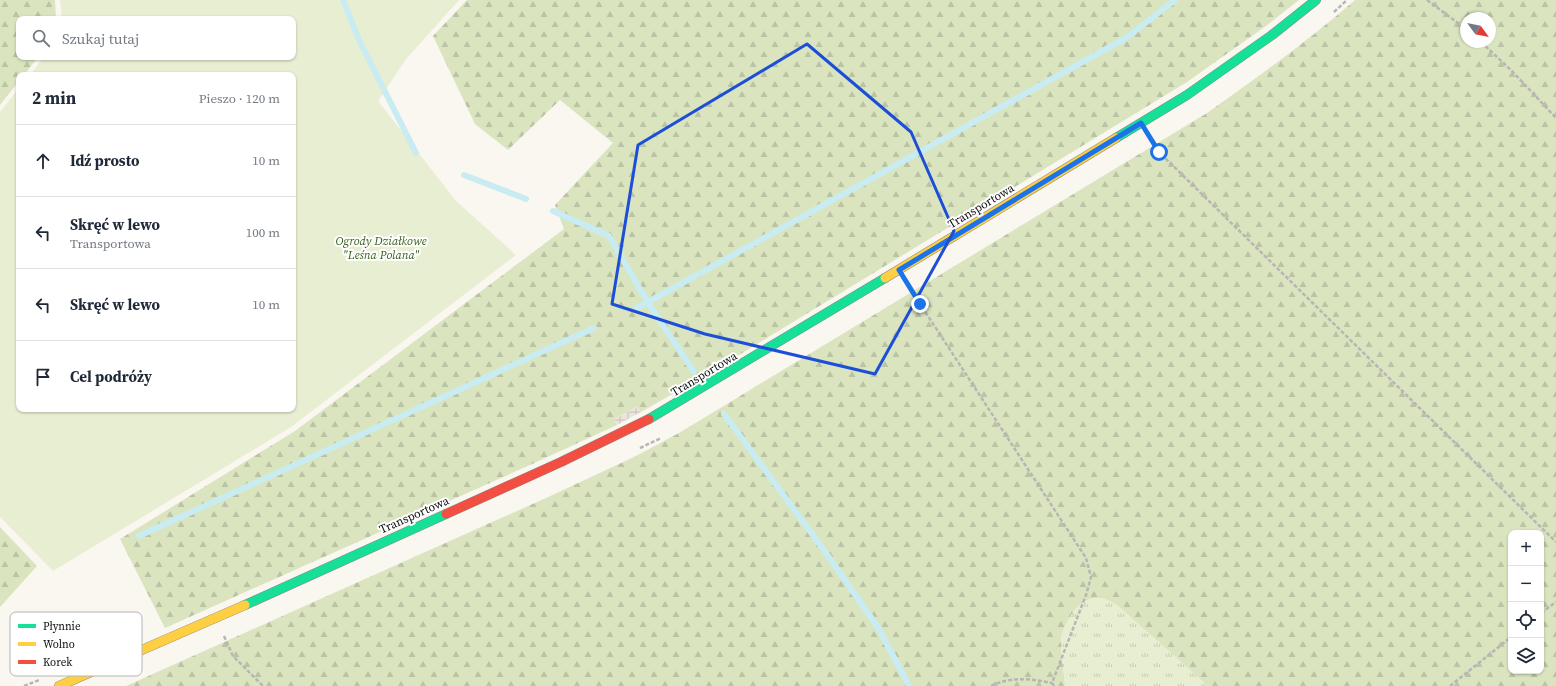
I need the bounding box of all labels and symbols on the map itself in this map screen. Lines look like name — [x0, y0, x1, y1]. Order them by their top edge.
north arrow — [1460, 12, 1496, 48]
route start — [1150, 143, 1168, 161]
street label: Transportowa — [945, 179, 1018, 232]
park label: Ogrody Działkowe "Leśna Polana" — [335, 233, 427, 263]
route end — [911, 295, 929, 313]
street label: Transportowa — [668, 347, 741, 400]
street label: Transportowa — [377, 492, 452, 538]
legend — [10, 612, 142, 676]
text: Płynnie — [43, 619, 81, 634]
text: Wolno — [43, 637, 75, 652]
text: Korek — [43, 655, 73, 670]

